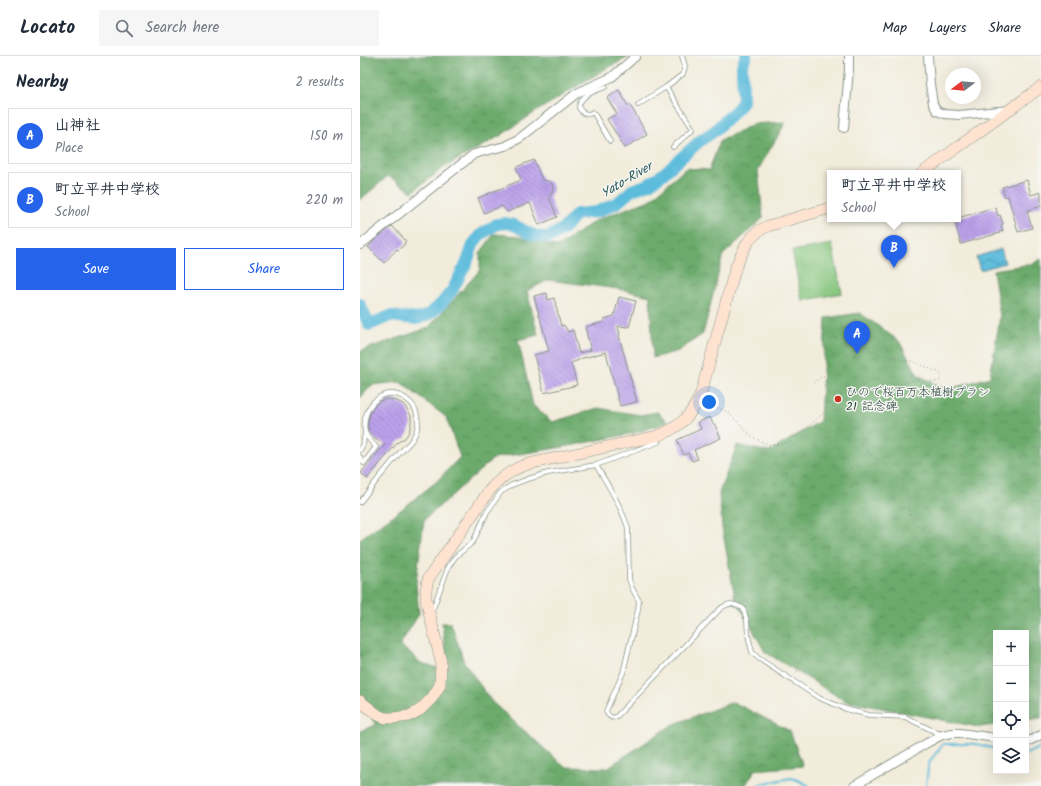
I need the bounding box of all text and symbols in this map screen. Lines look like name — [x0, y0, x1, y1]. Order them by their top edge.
search box — [99, 10, 379, 46]
text: Locato — [20, 13, 75, 43]
text: Search here — [145, 16, 219, 40]
icon: search — [113, 17, 135, 39]
text: Map — [883, 17, 907, 39]
text: Layers — [929, 17, 967, 39]
text: Share — [989, 17, 1021, 39]
north arrow — [945, 68, 981, 104]
text: Nearby — [16, 69, 68, 96]
text: 2 results — [296, 72, 344, 93]
text: 山神社 — [55, 114, 100, 138]
text: A — [26, 126, 34, 147]
text: 150 m — [310, 126, 343, 147]
text: Place — [55, 138, 83, 159]
water label: Yato-River — [597, 155, 659, 204]
popup — [827, 170, 961, 222]
text: 町立平井中学校 — [841, 174, 947, 198]
text: 町立平井中学校 — [55, 178, 160, 202]
text: B — [26, 190, 34, 211]
text: 220 m — [306, 190, 343, 211]
text: School — [841, 198, 876, 219]
text: School — [55, 202, 90, 223]
pin: B — [881, 235, 907, 268]
button: Save — [16, 248, 176, 290]
button: Share — [184, 248, 344, 290]
pin: A — [844, 321, 870, 354]
place label: ひので桜百万本植樹プラン 21 記念碑 — [846, 383, 990, 416]
your location — [699, 392, 719, 412]
marker: ひので桜百万本植樹プラン 21 記念碑 — [833, 394, 843, 404]
map controls — [993, 630, 1029, 774]
button: + — [993, 630, 1029, 666]
button: − — [993, 666, 1029, 702]
button: locate — [993, 702, 1029, 738]
button: layers — [993, 738, 1029, 774]

